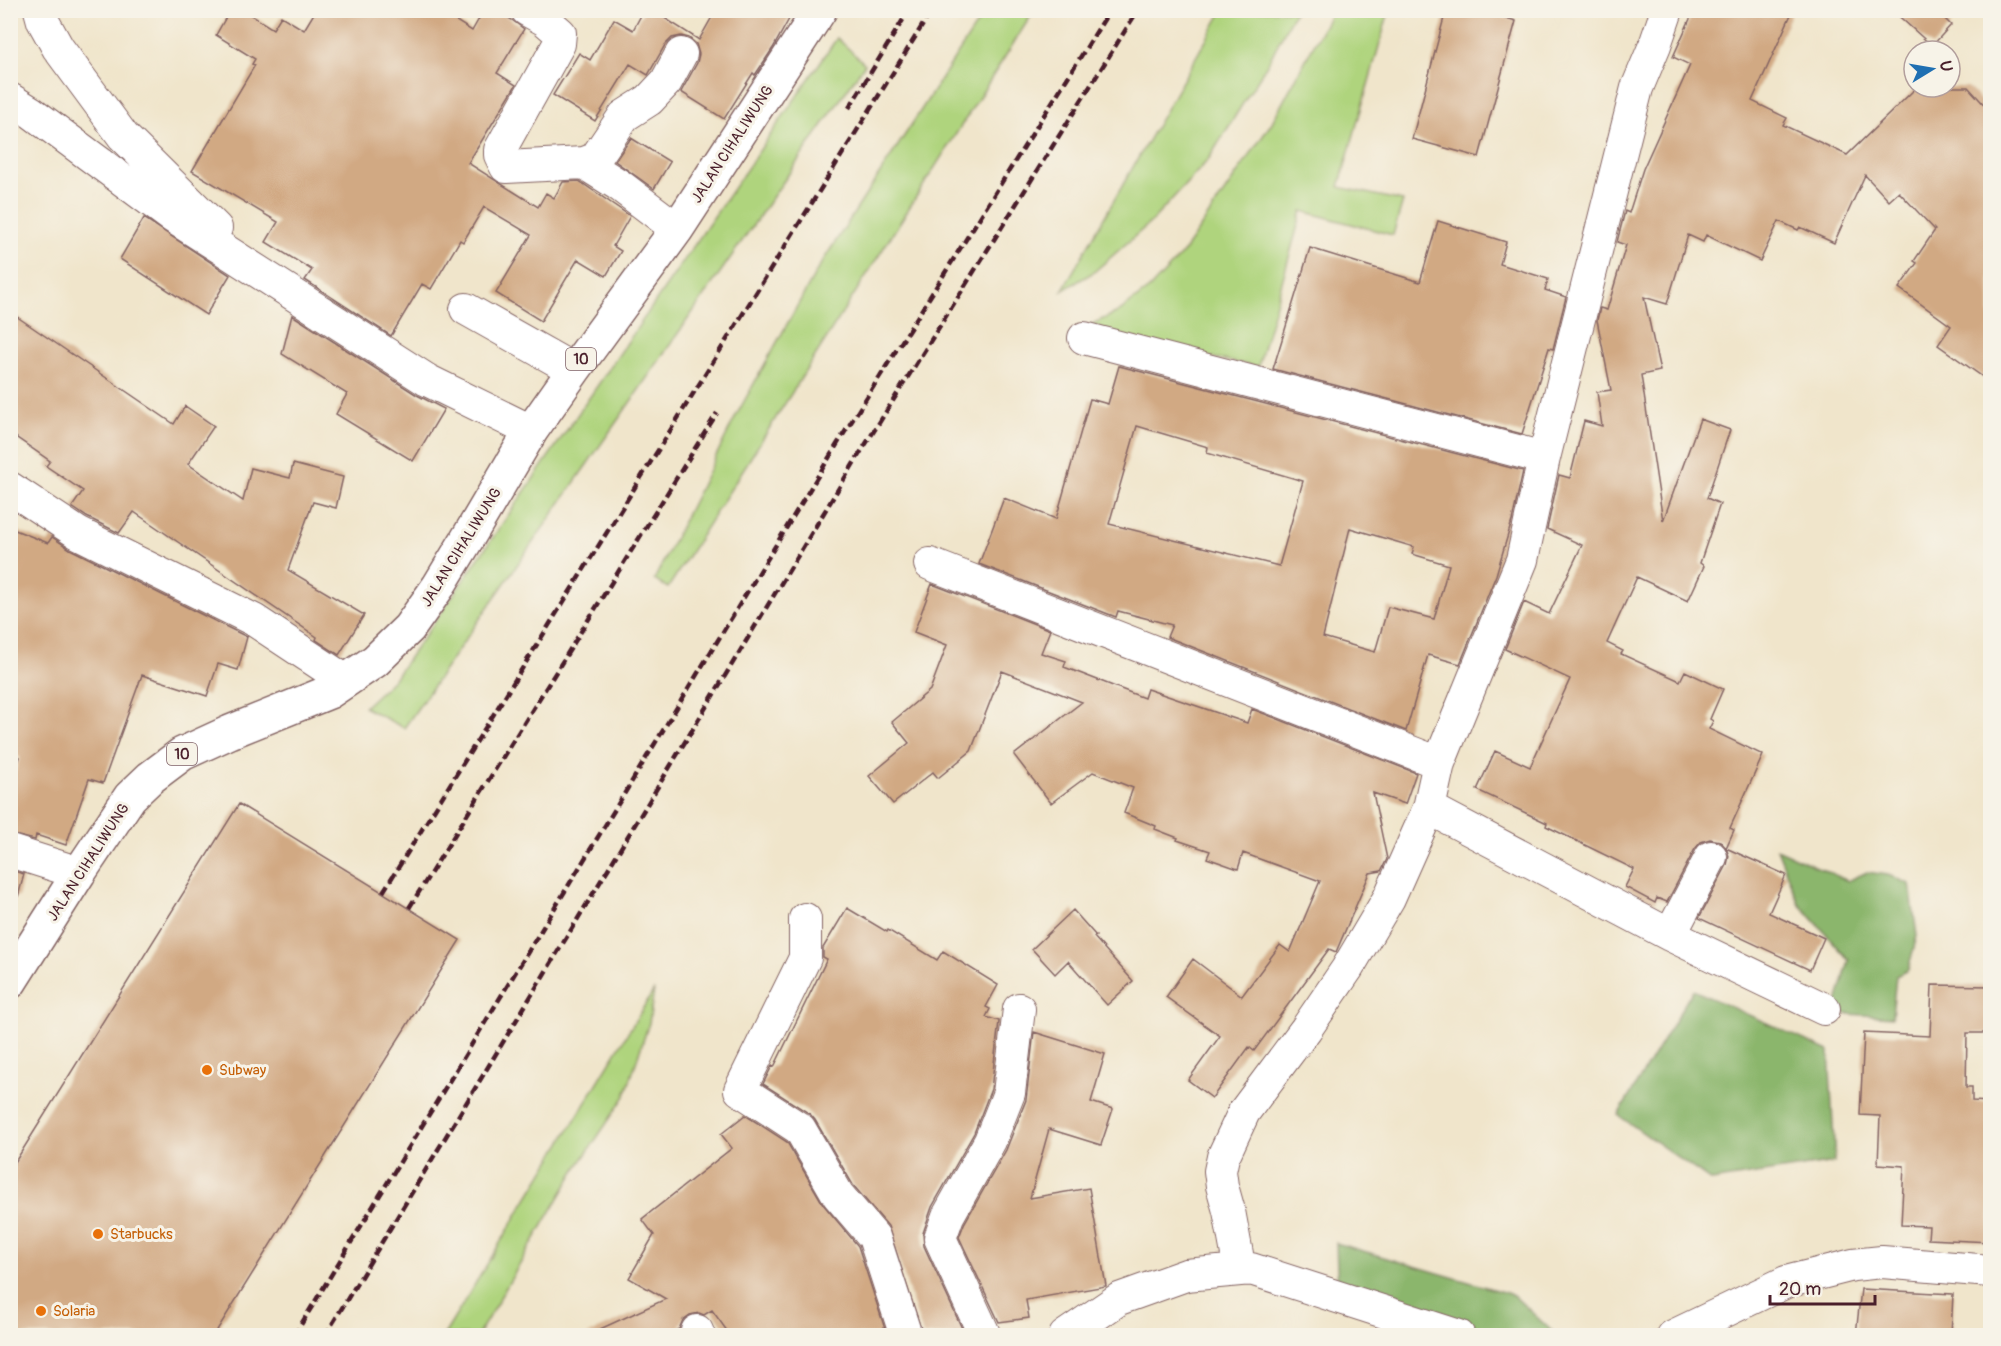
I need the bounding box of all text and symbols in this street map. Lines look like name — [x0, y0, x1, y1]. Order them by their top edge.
north arrow — [1902, 39, 1962, 99]
text: U — [1935, 59, 1957, 74]
street label: JALAN CIHALIWUNG — [687, 82, 778, 207]
road number: 10 — [566, 348, 596, 370]
street label: JALAN CIHALIWUNG — [417, 484, 506, 610]
road number: 10 — [167, 743, 197, 765]
street label: JALAN CIHALIWUNG — [43, 800, 134, 925]
place label: Subway — [219, 1061, 267, 1080]
marker: Subway — [200, 1063, 214, 1077]
place label: Starbucks — [110, 1225, 173, 1244]
marker: Starbucks — [91, 1227, 105, 1241]
scale bar — [1770, 1268, 1875, 1306]
text: 20 m — [1779, 1278, 1821, 1301]
place label: Solaria — [53, 1302, 95, 1321]
marker: Solaria — [34, 1304, 48, 1318]

